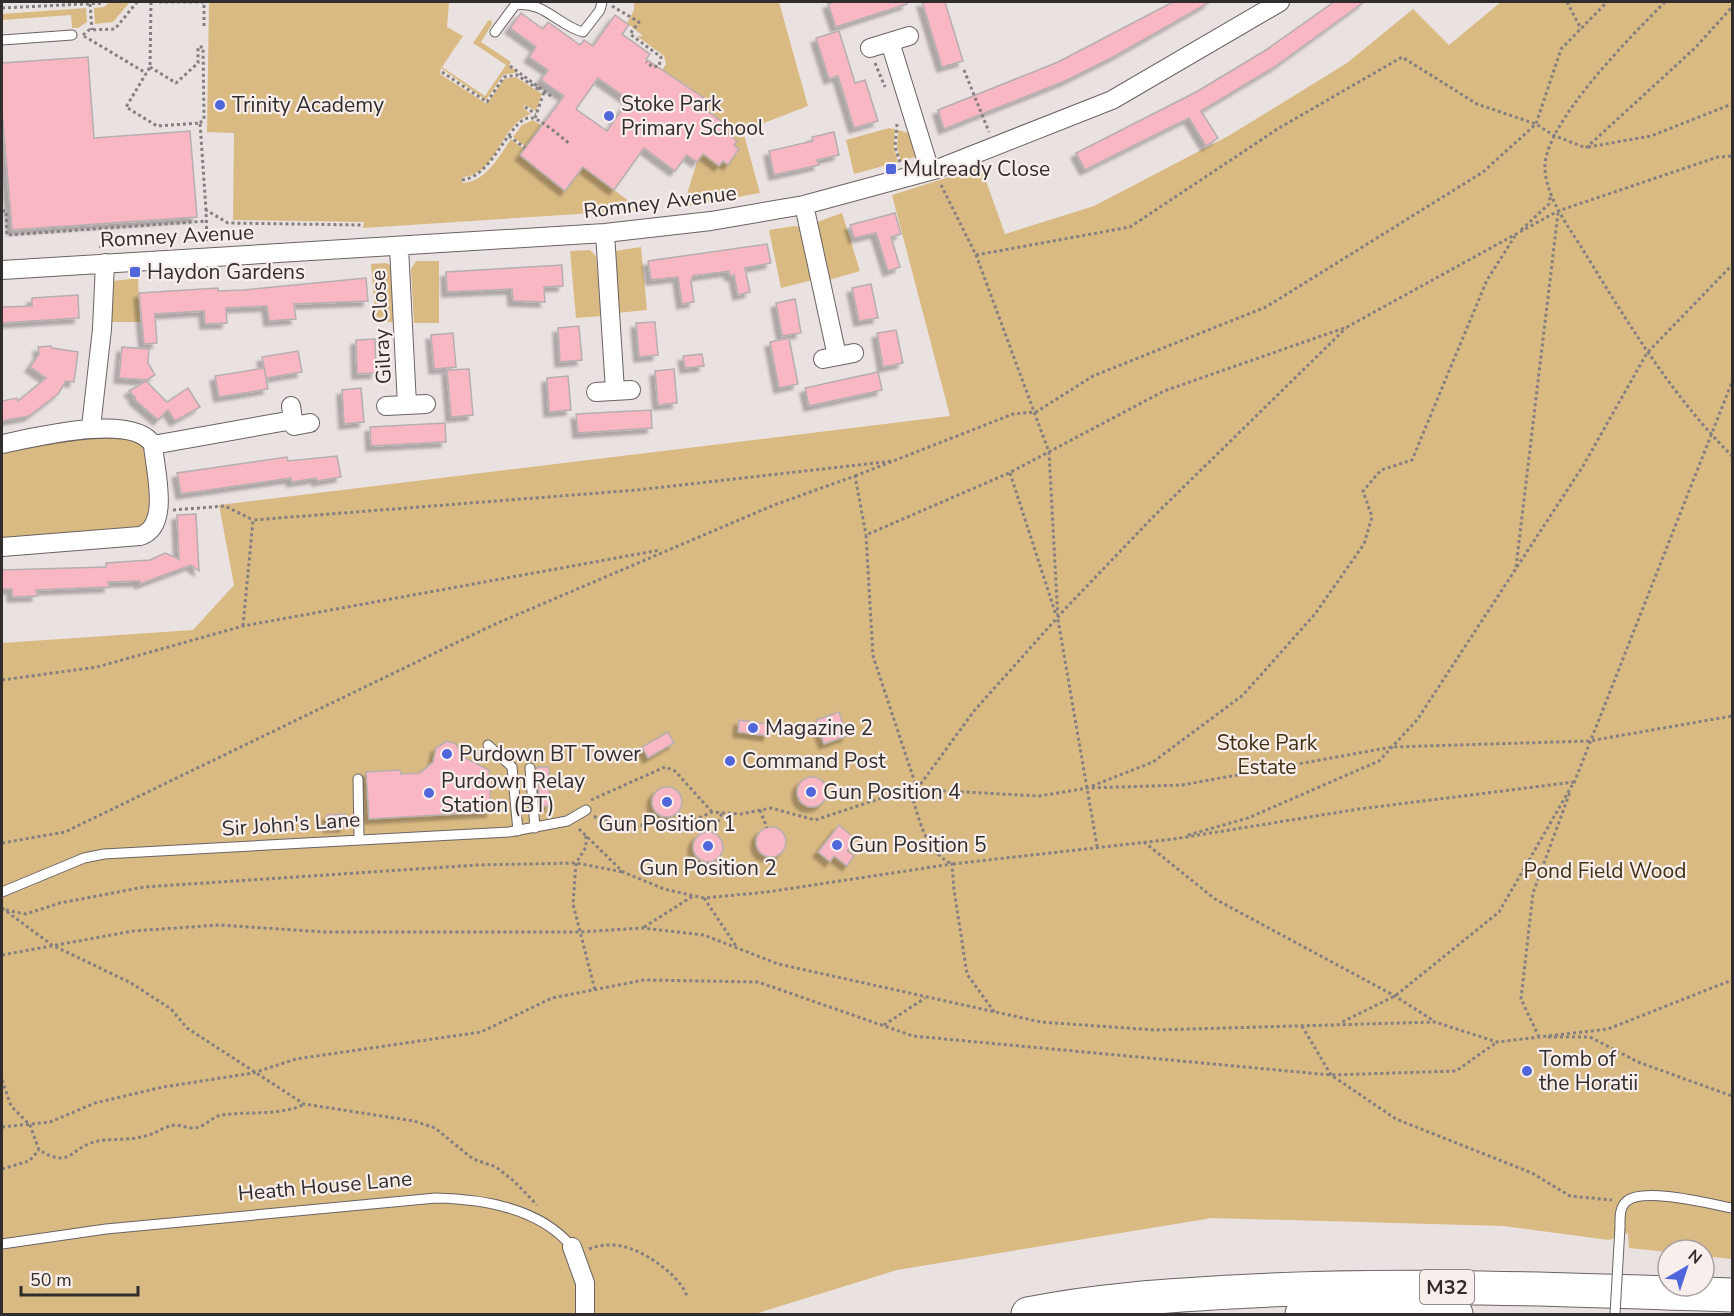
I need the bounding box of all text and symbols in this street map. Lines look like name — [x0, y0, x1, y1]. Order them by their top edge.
place label: Stoke Park Primary School — [621, 90, 765, 142]
place label: Trinity Academy — [232, 91, 384, 119]
marker: Trinity Academy — [213, 98, 227, 112]
marker: Stoke Park Primary School — [602, 109, 616, 123]
place label: Mulready Close — [903, 155, 1050, 183]
marker: Mulready Close — [884, 162, 898, 176]
street label: Romney Avenue — [582, 179, 738, 225]
street label: Romney Avenue — [99, 218, 255, 254]
place label: Haydon Gardens — [147, 258, 305, 286]
marker: Haydon Gardens — [128, 265, 142, 279]
street label: Gilray Close — [364, 269, 398, 385]
place label: Magazine 2 — [765, 714, 873, 742]
marker: Magazine 2 — [746, 721, 760, 735]
park label: Stoke Park Estate — [1217, 729, 1318, 781]
place label: Purdown BT Tower — [459, 740, 641, 768]
marker: Purdown BT Tower — [440, 747, 454, 761]
place label: Command Post — [742, 747, 886, 775]
marker: Command Post — [723, 754, 737, 768]
place label: Purdown Relay Station (BT) — [441, 767, 585, 819]
place label: Gun Position 4 — [823, 778, 961, 806]
marker: Gun Position 4 — [804, 785, 818, 799]
marker: Purdown Relay Station (BT) — [422, 786, 436, 800]
marker: Gun Position 1 — [660, 795, 674, 809]
street label: Sir John's Lane — [221, 805, 361, 843]
place label: Gun Position 1 — [598, 810, 736, 838]
place label: Gun Position 5 — [849, 831, 987, 859]
marker: Gun Position 5 — [830, 838, 844, 852]
marker: Gun Position 2 — [701, 839, 715, 853]
place label: Gun Position 2 — [639, 854, 777, 882]
park label: Pond Field Wood — [1524, 857, 1686, 885]
place label: Tomb of the Horatii — [1539, 1045, 1638, 1097]
marker: Tomb of the Horatii — [1520, 1064, 1534, 1078]
street label: Heath House Lane — [237, 1164, 413, 1208]
north arrow — [1656, 1238, 1716, 1298]
text: N — [1683, 1245, 1706, 1269]
scale bar — [21, 1259, 138, 1297]
text: 50 m — [30, 1268, 72, 1292]
road number: M32 — [1420, 1270, 1474, 1304]

